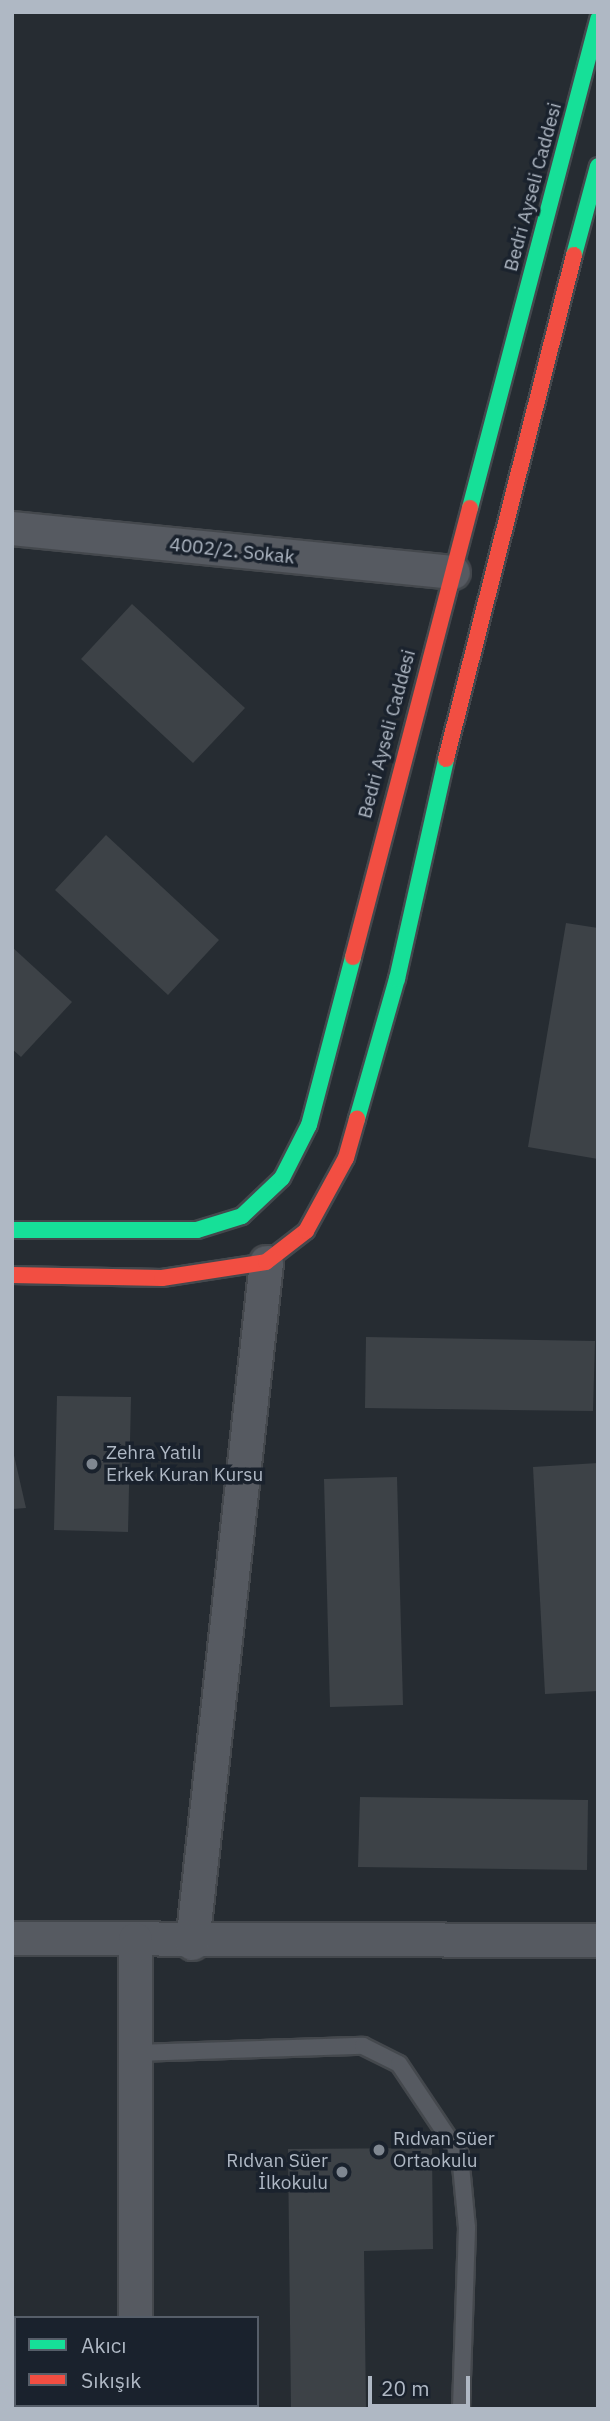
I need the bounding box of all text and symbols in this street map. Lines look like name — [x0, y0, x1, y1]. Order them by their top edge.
street label: Bedri Ayseli Caddesi — [499, 100, 567, 274]
street label: 4002/2. Sokak — [168, 533, 296, 569]
street label: Bedri Ayseli Caddesi — [353, 647, 421, 821]
place label: Zehra Yatılı Erkek Kuran Kursu — [106, 1442, 263, 1486]
marker: Zehra Yatılı Erkek Kuran Kursu — [84, 1456, 100, 1472]
place label: Rıdvan Süer Ortaokulu — [393, 2128, 495, 2172]
marker: Rıdvan Süer Ortaokulu — [371, 2142, 387, 2158]
place label: Rıdvan Süer İlkokulu — [226, 2150, 328, 2194]
marker: Rıdvan Süer İlkokulu — [334, 2164, 350, 2180]
legend — [14, 2316, 259, 2407]
text: Akıcı — [81, 2331, 127, 2359]
scale bar — [372, 2362, 474, 2406]
text: Sıkışık — [81, 2366, 141, 2394]
text: 20 m — [381, 2374, 430, 2402]

